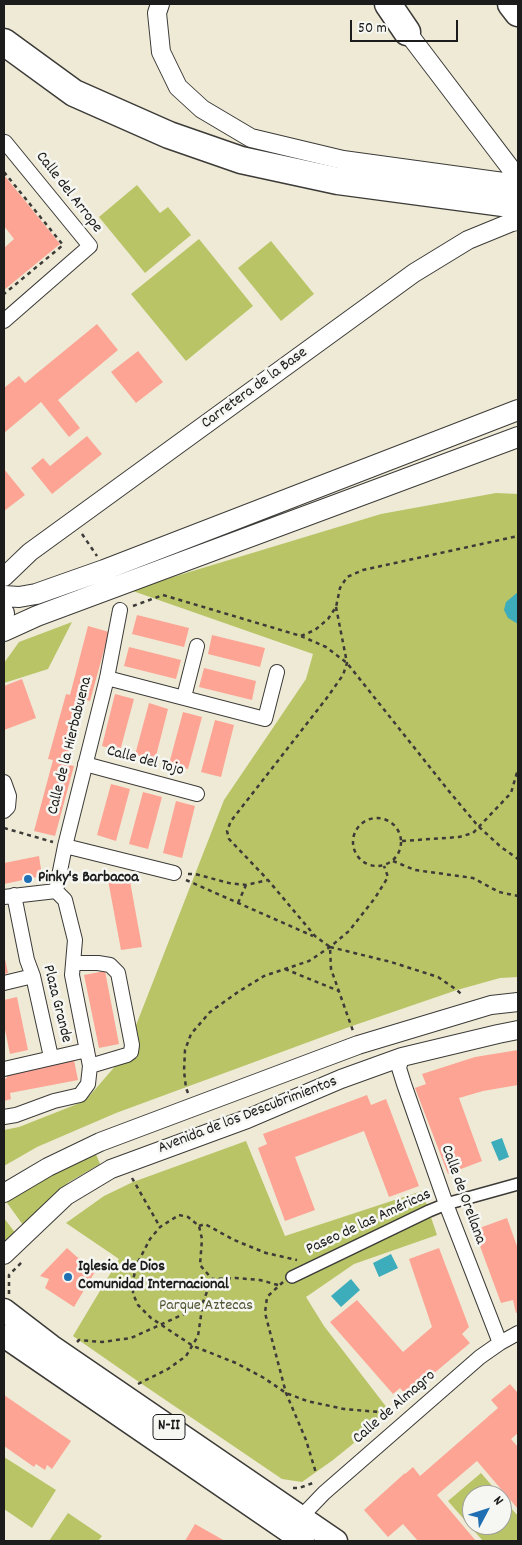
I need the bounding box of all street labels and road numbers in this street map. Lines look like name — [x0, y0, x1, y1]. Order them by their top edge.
street label: Calle del Arrope — [30, 149, 106, 237]
street label: Carretera de la Base — [198, 344, 312, 434]
street label: Calle de la Hierbabuena — [45, 675, 97, 817]
street label: Calle del Tojo — [104, 742, 186, 782]
street label: Plaza Grande — [37, 963, 75, 1045]
street label: Avenida de los Descubrimientos — [156, 1073, 340, 1159]
street label: Calle de Orellana — [435, 1143, 489, 1247]
street label: Paseo de las Américas — [304, 1186, 434, 1260]
street label: Calle de Almagro — [350, 1367, 440, 1449]
road number: N-II — [153, 1414, 185, 1440]

